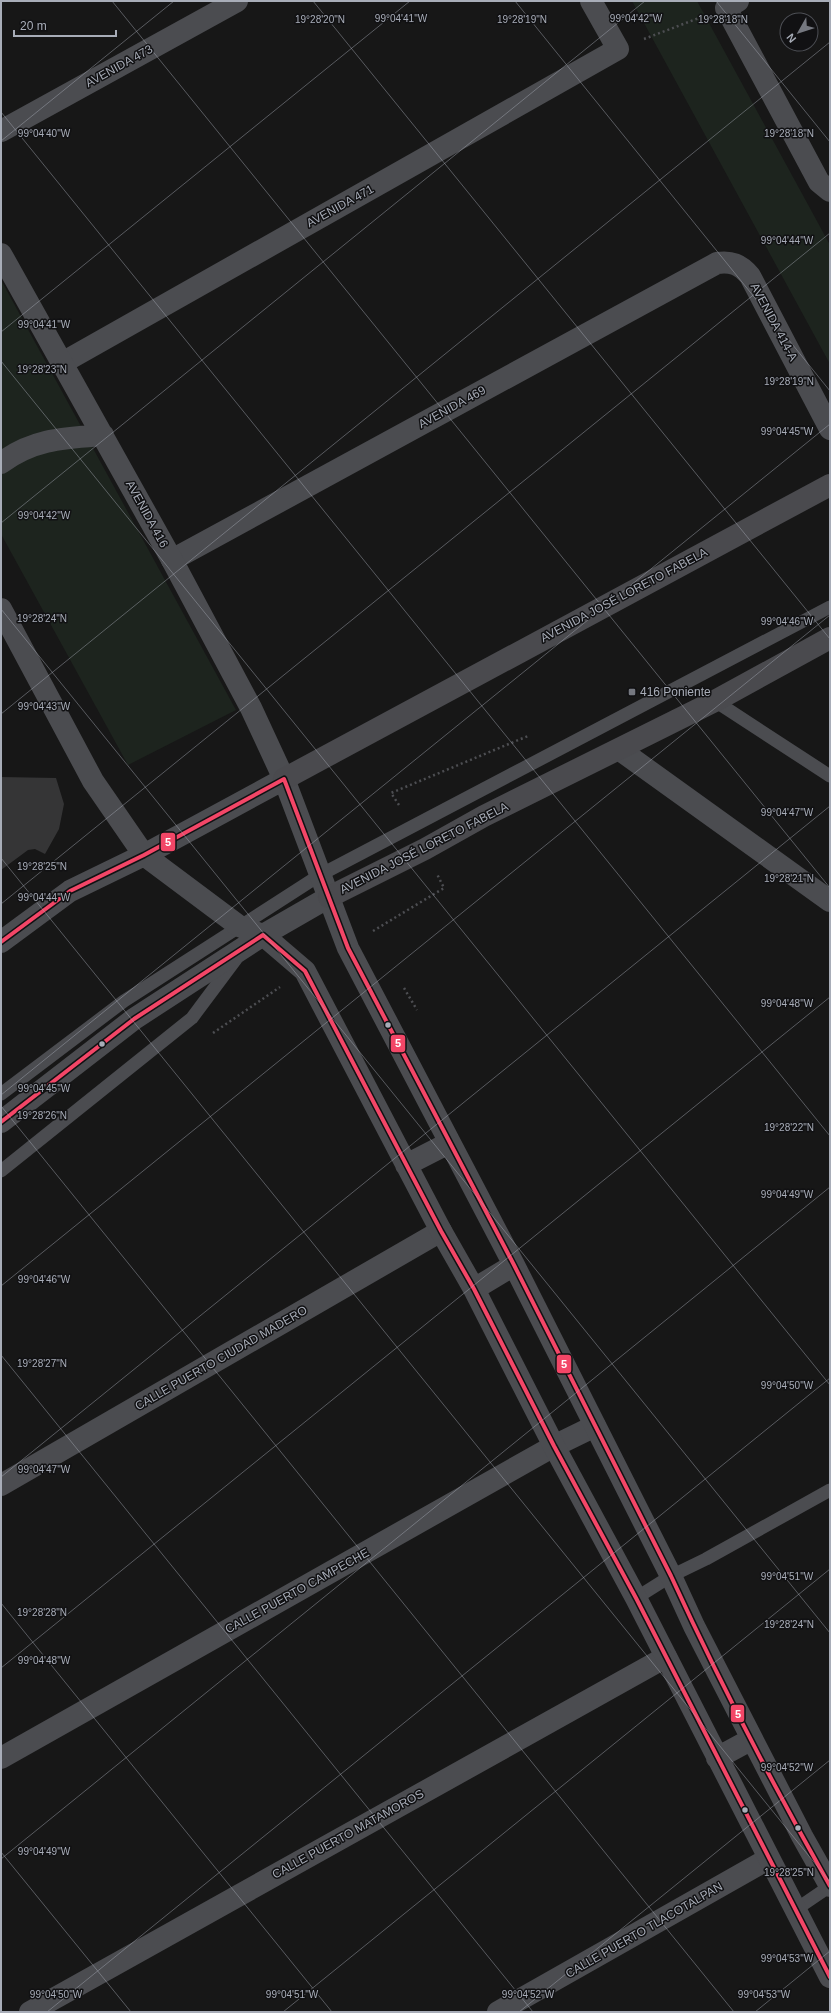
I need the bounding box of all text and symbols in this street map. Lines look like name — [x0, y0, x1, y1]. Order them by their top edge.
scale bar — [14, 12, 116, 38]
north arrow — [779, 12, 819, 52]
text: 99°04'41"W — [375, 13, 428, 24]
text: 99°04'42"W — [610, 13, 663, 24]
text: 19°28'20"N — [295, 14, 345, 25]
text: 19°28'19"N — [497, 14, 547, 25]
text: 19°28'18"N — [698, 14, 748, 25]
text: 20 m — [20, 19, 47, 33]
text: N — [784, 31, 798, 45]
street label: AVENIDA 473 — [83, 42, 155, 90]
text: 99°04'40"W — [18, 128, 71, 139]
text: 19°28'18"N — [764, 128, 814, 139]
street label: AVENIDA 471 — [304, 182, 376, 230]
text: 99°04'44"W — [761, 235, 814, 246]
street label: AVENIDA 414-A — [748, 281, 800, 363]
text: 99°04'41"W — [18, 319, 71, 330]
text: 19°28'23"N — [17, 364, 67, 375]
text: 19°28'19"N — [764, 376, 814, 387]
street label: AVENIDA 469 — [416, 383, 488, 431]
text: 99°04'45"W — [761, 426, 814, 437]
street label: AVENIDA 416 — [123, 478, 171, 550]
text: 99°04'42"W — [18, 510, 71, 521]
street label: AVENIDA JOSÉ LORETO FABELA — [538, 544, 710, 645]
text: 19°28'24"N — [17, 613, 67, 624]
text: 99°04'46"W — [761, 616, 814, 627]
place label: 416 Poniente — [640, 685, 711, 699]
marker: 416 Poniente — [627, 687, 637, 697]
text: 99°04'43"W — [18, 701, 71, 712]
street label: AVENIDA JOSÉ LORETO FABELA — [337, 798, 510, 897]
text: 99°04'47"W — [761, 807, 814, 818]
line badge: 5 — [160, 832, 176, 852]
text: 5 — [165, 836, 171, 848]
text: 19°28'25"N — [17, 861, 67, 872]
text: 19°28'21"N — [764, 873, 814, 884]
text: 99°04'44"W — [18, 892, 71, 903]
text: 99°04'48"W — [761, 998, 814, 1009]
unlabelled marker — [383, 1020, 393, 1030]
line badge: 5 — [390, 1034, 406, 1053]
text: 5 — [395, 1037, 401, 1049]
unlabelled marker — [97, 1039, 107, 1049]
text: 99°04'45"W — [18, 1083, 71, 1094]
text: 19°28'26"N — [17, 1110, 67, 1121]
text: 19°28'22"N — [764, 1122, 814, 1133]
text: 99°04'49"W — [761, 1189, 814, 1200]
text: 99°04'46"W — [18, 1274, 71, 1285]
street label: CALLE PUERTO CIUDAD MADERO — [133, 1303, 309, 1413]
line badge: 5 — [556, 1354, 572, 1374]
text: 19°28'27"N — [17, 1358, 67, 1369]
text: 5 — [561, 1358, 567, 1370]
text: 99°04'50"W — [761, 1380, 814, 1391]
text: 99°04'47"W — [18, 1464, 71, 1475]
street label: CALLE PUERTO CAMPECHE — [223, 1546, 371, 1636]
text: 99°04'51"W — [761, 1571, 814, 1582]
text: 19°28'28"N — [17, 1607, 67, 1618]
text: 19°28'24"N — [764, 1619, 814, 1630]
text: 99°04'48"W — [18, 1655, 71, 1666]
line badge: 5 — [730, 1704, 745, 1723]
text: 5 — [735, 1708, 741, 1720]
text: 99°04'52"W — [761, 1762, 814, 1773]
street label: CALLE PUERTO MATAMOROS — [270, 1786, 426, 1882]
unlabelled marker — [740, 1805, 750, 1815]
unlabelled marker — [793, 1823, 803, 1833]
text: 99°04'49"W — [18, 1846, 71, 1857]
text: 19°28'25"N — [764, 1867, 814, 1878]
street label: CALLE PUERTO TLACOTALPAN — [563, 1879, 725, 1981]
text: 99°04'53"W — [761, 1953, 814, 1964]
text: 99°04'50"W — [30, 1989, 83, 2000]
text: 99°04'51"W — [266, 1989, 319, 2000]
text: 99°04'52"W — [502, 1989, 555, 2000]
text: 99°04'53"W — [738, 1989, 791, 2000]

